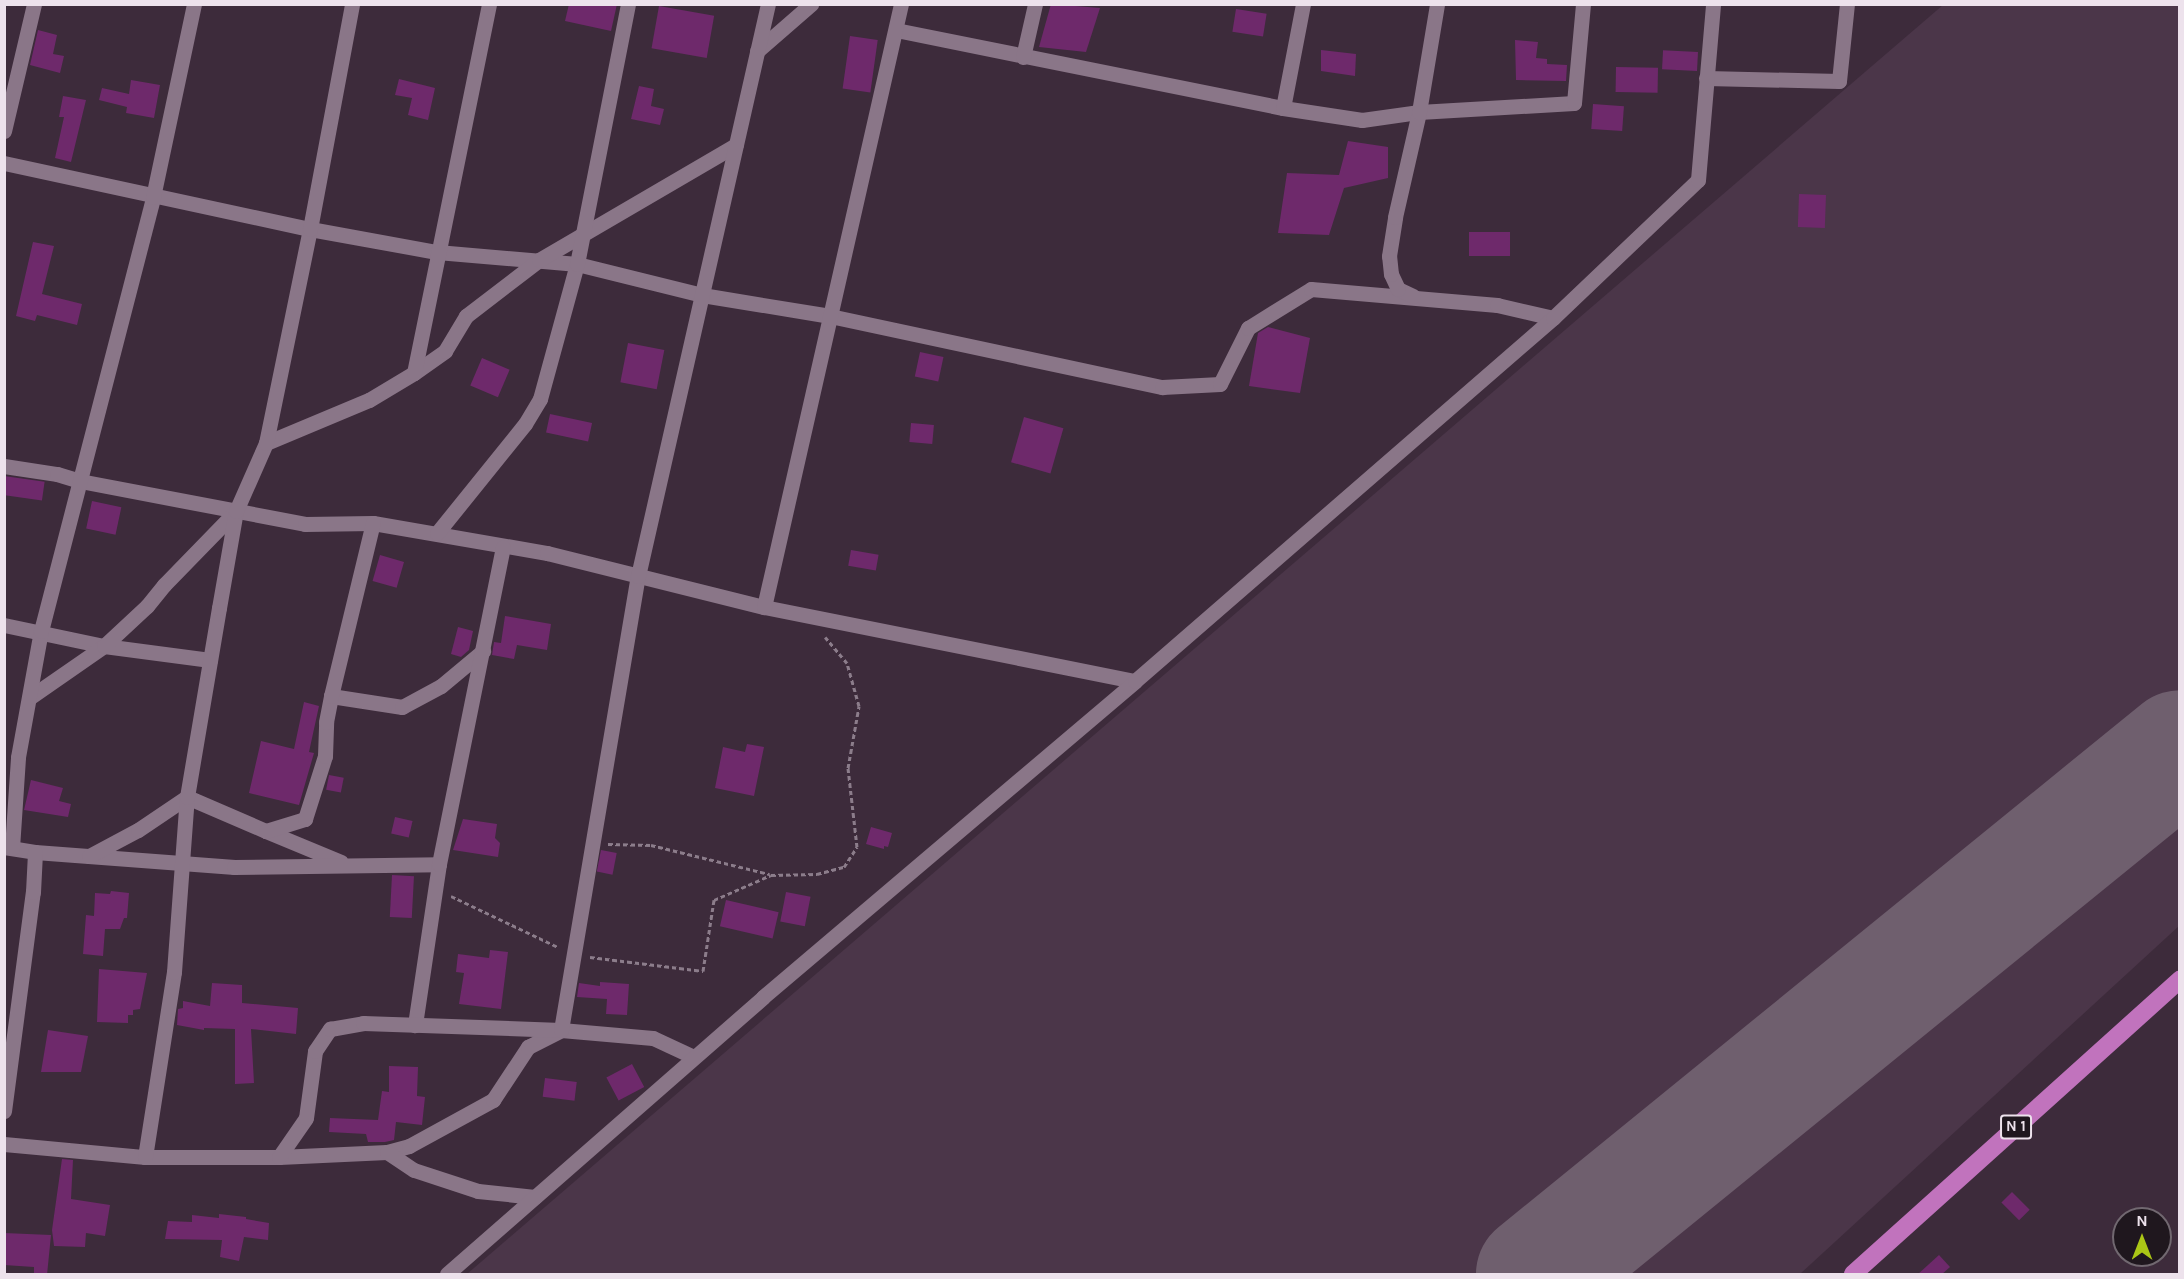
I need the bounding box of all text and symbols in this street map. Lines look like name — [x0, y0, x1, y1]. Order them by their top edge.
road number: N 1 — [2000, 1115, 2032, 1139]
north arrow — [2112, 1207, 2172, 1267]
text: N — [2136, 1211, 2148, 1230]

